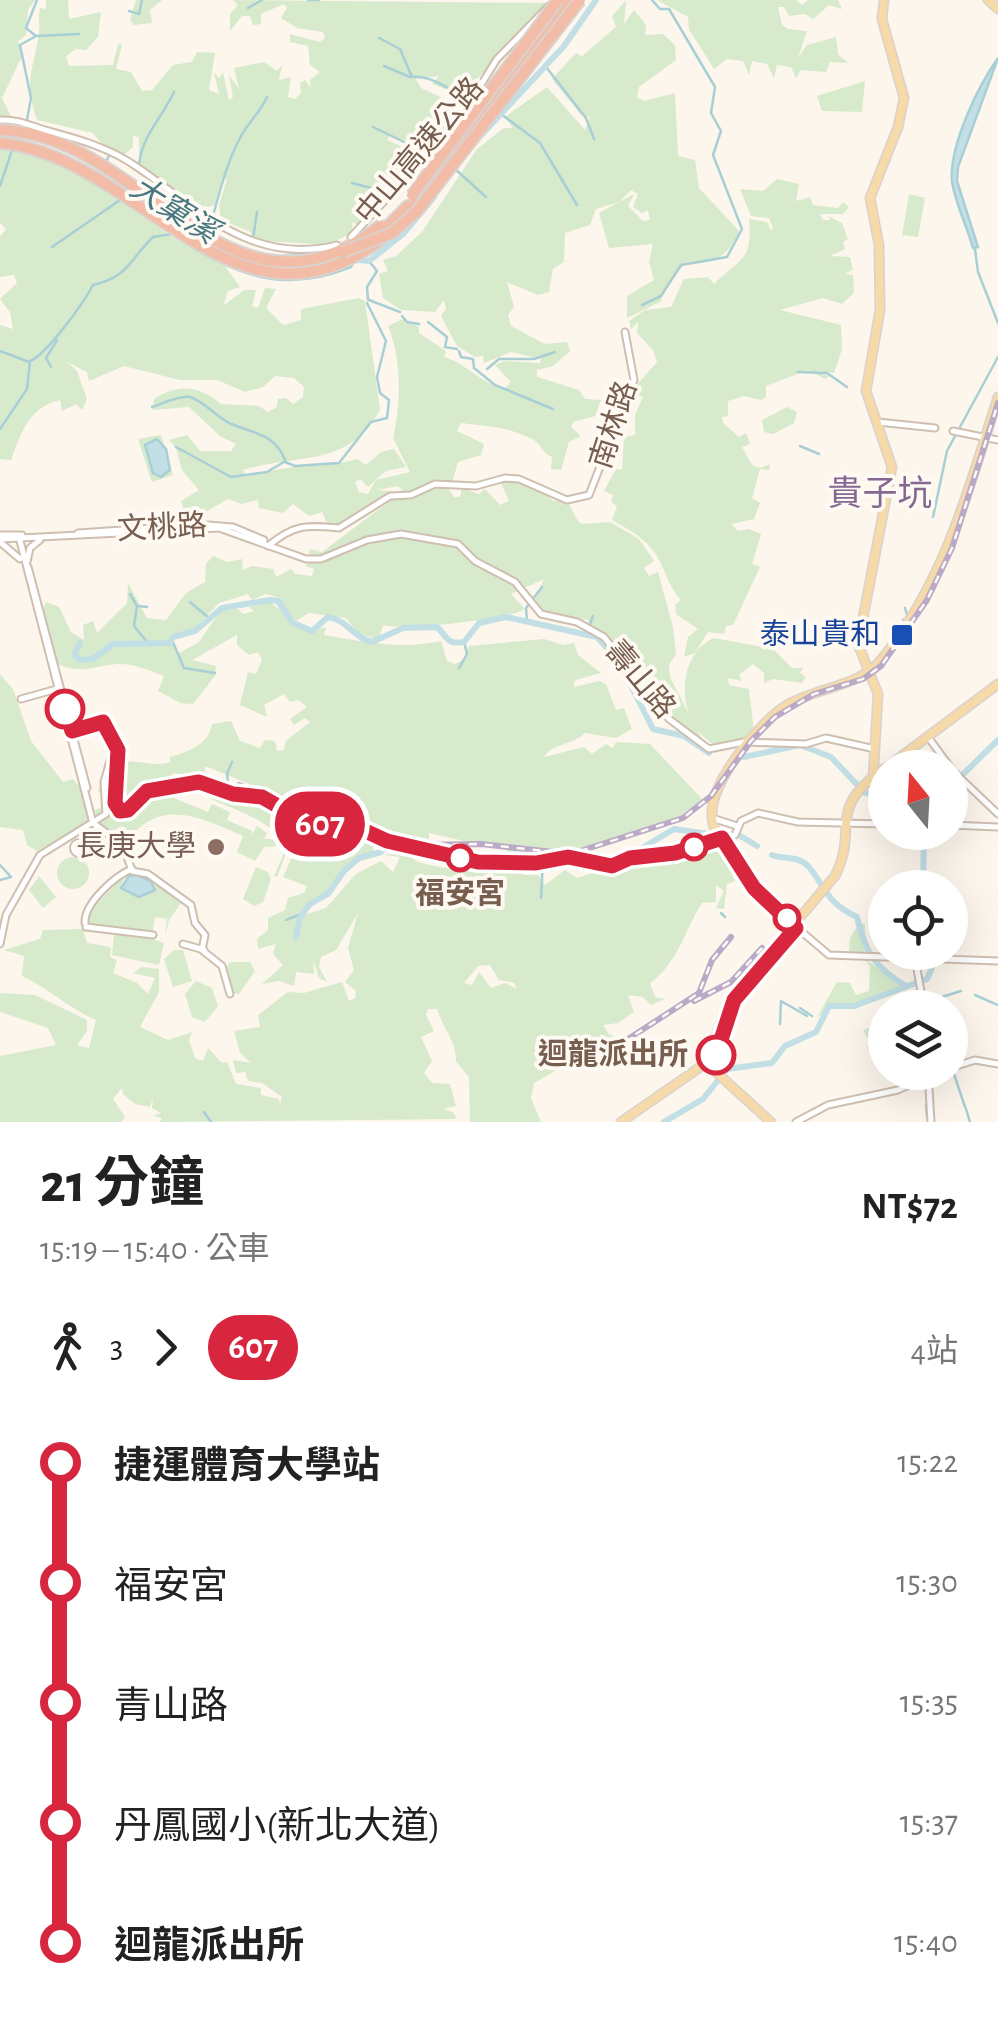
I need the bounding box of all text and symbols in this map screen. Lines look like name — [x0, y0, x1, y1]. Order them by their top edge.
street label: 中山高速公路 — [349, 71, 489, 230]
water label: 大窠溪 — [125, 169, 228, 251]
street label: 南林路 — [584, 377, 642, 472]
district label: 貴子坑 — [827, 475, 933, 512]
street label: 文桃路 — [116, 509, 208, 545]
place label: 泰山貴和 — [760, 618, 880, 650]
marker: 泰山貴和 — [889, 622, 915, 648]
street label: 壽山路 — [600, 635, 682, 724]
unlabelled marker — [46, 690, 84, 728]
north arrow — [868, 750, 968, 850]
map controls — [868, 750, 968, 1090]
line badge: 607 — [262, 792, 378, 856]
text: 607 — [295, 807, 345, 842]
place label: 長庚大學 — [76, 830, 196, 862]
unlabelled marker — [681, 834, 707, 860]
marker: 長庚大學 — [205, 836, 227, 858]
marker: 福安宮 — [447, 845, 473, 871]
button: locate — [868, 870, 968, 970]
place label: 福安宮 — [415, 877, 505, 909]
unlabelled marker — [774, 905, 800, 931]
button: layers — [868, 990, 968, 1090]
marker: 迴龍派出所 — [697, 1036, 735, 1074]
place label: 迴龍派出所 — [538, 1038, 688, 1070]
text: 21 分鐘 — [40, 1157, 204, 1212]
text: NT$72 — [861, 1188, 958, 1226]
text: 15:19 – 15:40 · 公車 — [40, 1233, 269, 1265]
icon: walk — [40, 1320, 95, 1375]
icon: forward — [138, 1320, 193, 1375]
text: 607 — [228, 1330, 278, 1365]
text: 3 — [110, 1331, 123, 1363]
text: 4站 — [911, 1335, 958, 1367]
text: 15:22 — [897, 1446, 958, 1478]
text: 捷運體育大學站 — [114, 1448, 380, 1486]
text: 15:30 — [896, 1566, 958, 1598]
text: 福安宮 — [114, 1568, 228, 1606]
text: 15:35 — [900, 1686, 958, 1718]
text: 青山路 — [114, 1688, 228, 1726]
text: 15:37 — [900, 1806, 958, 1838]
text: 丹鳳國小(新北大道) — [114, 1808, 441, 1846]
text: 15:40 — [894, 1926, 958, 1958]
text: 迴龍派出所 — [114, 1928, 304, 1966]

